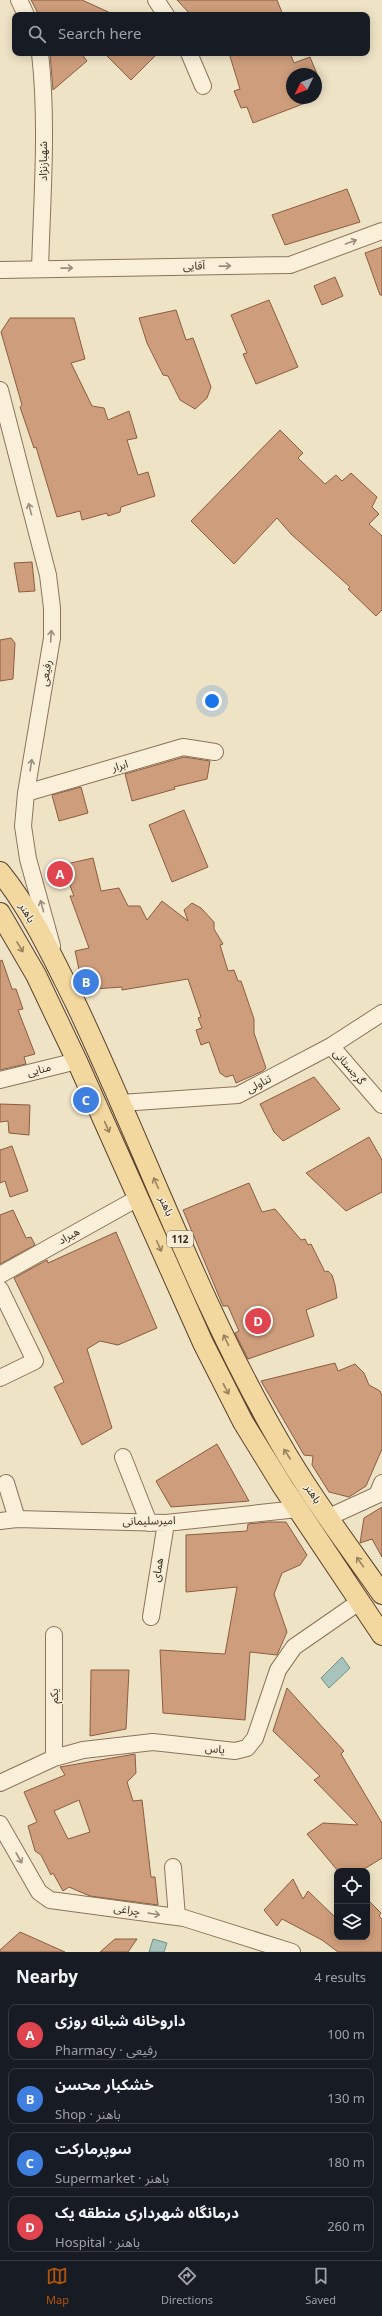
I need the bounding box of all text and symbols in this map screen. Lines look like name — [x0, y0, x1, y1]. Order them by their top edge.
search box — [12, 12, 370, 56]
text: Search here — [58, 18, 141, 50]
icon: search — [26, 23, 48, 45]
north arrow — [286, 68, 322, 104]
street label: شهبازنژاد — [32, 141, 55, 181]
one-way arrow — [344, 238, 356, 246]
street label: آقایی — [183, 254, 206, 278]
one-way arrow — [218, 262, 231, 270]
one-way arrow — [60, 264, 73, 272]
one-way arrow — [26, 503, 34, 516]
one-way arrow — [48, 630, 55, 643]
street label: رفیعی — [33, 658, 59, 688]
your location — [202, 691, 222, 711]
street label: ابرار — [108, 753, 131, 780]
one-way arrow — [27, 759, 35, 772]
pin: A — [47, 859, 73, 889]
street label: باهنر — [11, 897, 42, 928]
one-way arrow — [37, 900, 45, 913]
one-way arrow — [16, 941, 24, 953]
pin: B — [73, 967, 99, 997]
street label: گرجستانی — [326, 1043, 372, 1091]
street label: منایی — [25, 1056, 54, 1084]
street label: تناولی — [242, 1068, 276, 1100]
pin: C — [73, 1085, 99, 1115]
one-way arrow — [104, 1120, 111, 1132]
one-way arrow — [151, 1177, 159, 1189]
street label: باهنر — [151, 1191, 181, 1220]
street label: هیراد — [54, 1221, 84, 1251]
road number: 112 — [167, 1231, 193, 1247]
one-way arrow — [156, 1239, 164, 1251]
pin: D — [245, 1306, 271, 1336]
one-way arrow — [222, 1334, 229, 1346]
one-way arrow — [223, 1383, 230, 1395]
one-way arrow — [283, 1449, 291, 1460]
street label: باهنر — [297, 1478, 328, 1509]
street label: امیرسلیمانی — [122, 1509, 176, 1533]
street label: همای — [145, 1556, 171, 1584]
one-way arrow — [356, 1557, 364, 1568]
street label: یکم — [43, 1688, 66, 1704]
street label: یاس — [204, 1737, 226, 1761]
one-way arrow — [16, 1851, 24, 1863]
map controls — [334, 1868, 370, 1940]
button: locate — [334, 1868, 370, 1904]
street label: چراغی — [112, 1897, 142, 1923]
button: layers — [334, 1904, 370, 1940]
one-way arrow — [147, 1910, 160, 1918]
text: Nearby — [16, 1960, 78, 1996]
text: 4 results — [314, 1964, 366, 1992]
text: داروخانه شبانه روزی — [55, 2005, 186, 2037]
text: 100 m — [327, 2021, 365, 2049]
text: A — [26, 2022, 34, 2050]
text: Pharmacy · رفیعی — [55, 2037, 158, 2065]
text: خشکبار محسن — [55, 2069, 154, 2101]
text: 130 m — [327, 2085, 365, 2113]
text: B — [26, 2086, 34, 2114]
text: Shop · باهنر — [55, 2101, 121, 2129]
text: سوپرمارکت — [55, 2133, 132, 2165]
text: 180 m — [327, 2149, 365, 2177]
text: C — [26, 2150, 34, 2178]
text: Supermarket · باهنر — [55, 2165, 169, 2193]
text: درمانگاه شهرداری منطقه یک — [55, 2197, 239, 2229]
text: 260 m — [327, 2213, 365, 2241]
text: D — [25, 2214, 35, 2242]
text: Hospital · باهنر — [55, 2229, 140, 2257]
tab: Map — [46, 2265, 69, 2312]
tab: Directions — [161, 2265, 213, 2312]
tab: Saved — [305, 2265, 336, 2312]

